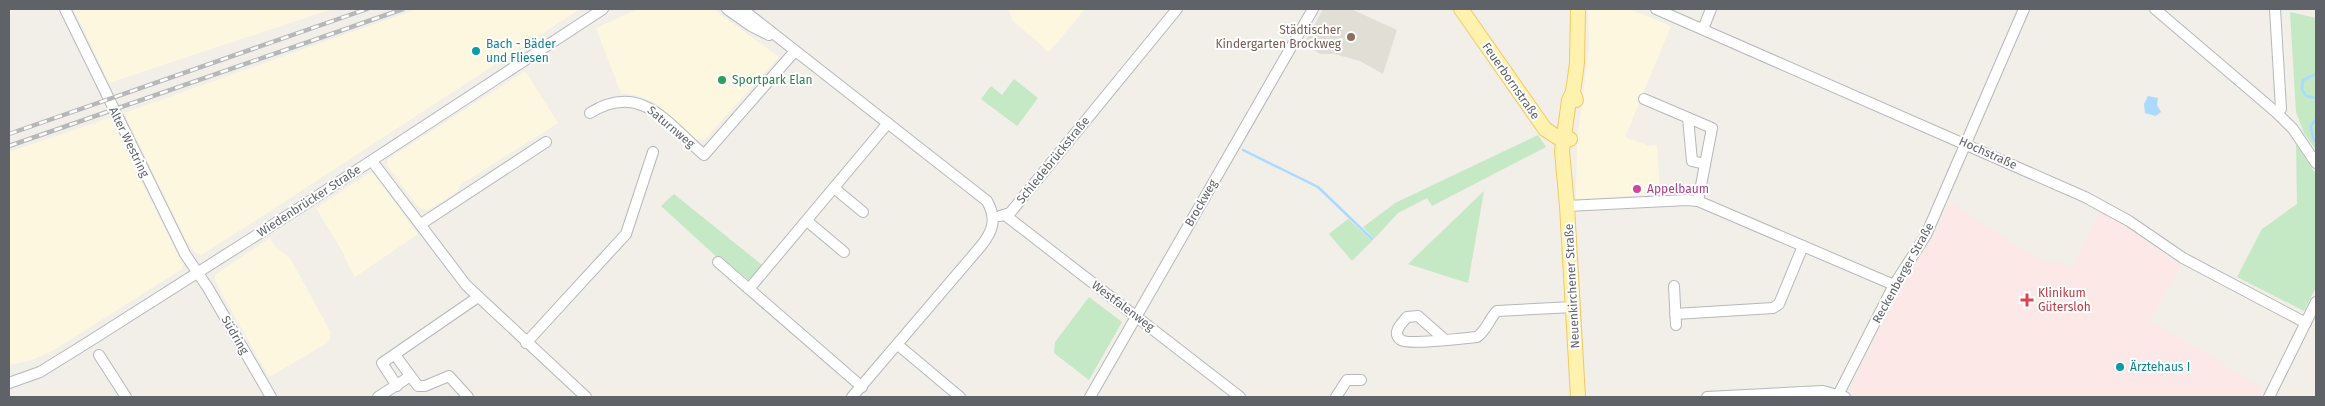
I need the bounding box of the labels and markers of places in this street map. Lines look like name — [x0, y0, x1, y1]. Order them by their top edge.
place label: Städtischer Kindergarten Brockweg — [1215, 23, 1342, 51]
marker: Städtischer Kindergarten Brockweg — [1345, 31, 1357, 43]
place label: Bach - Bäder und Fliesen — [486, 37, 556, 65]
marker: Bach - Bäder und Fliesen — [470, 45, 482, 57]
place label: Sportpark Elan — [732, 73, 813, 87]
marker: Sportpark Elan — [716, 74, 728, 86]
place label: Appelbaum — [1647, 182, 1709, 196]
marker: Appelbaum — [1631, 183, 1643, 195]
place label: Klinikum Gütersloh — [2038, 286, 2091, 314]
marker: Klinikum Gütersloh — [2020, 293, 2034, 307]
place label: Ärztehaus I — [2130, 359, 2190, 374]
marker: Ärztehaus I — [2114, 361, 2126, 373]

